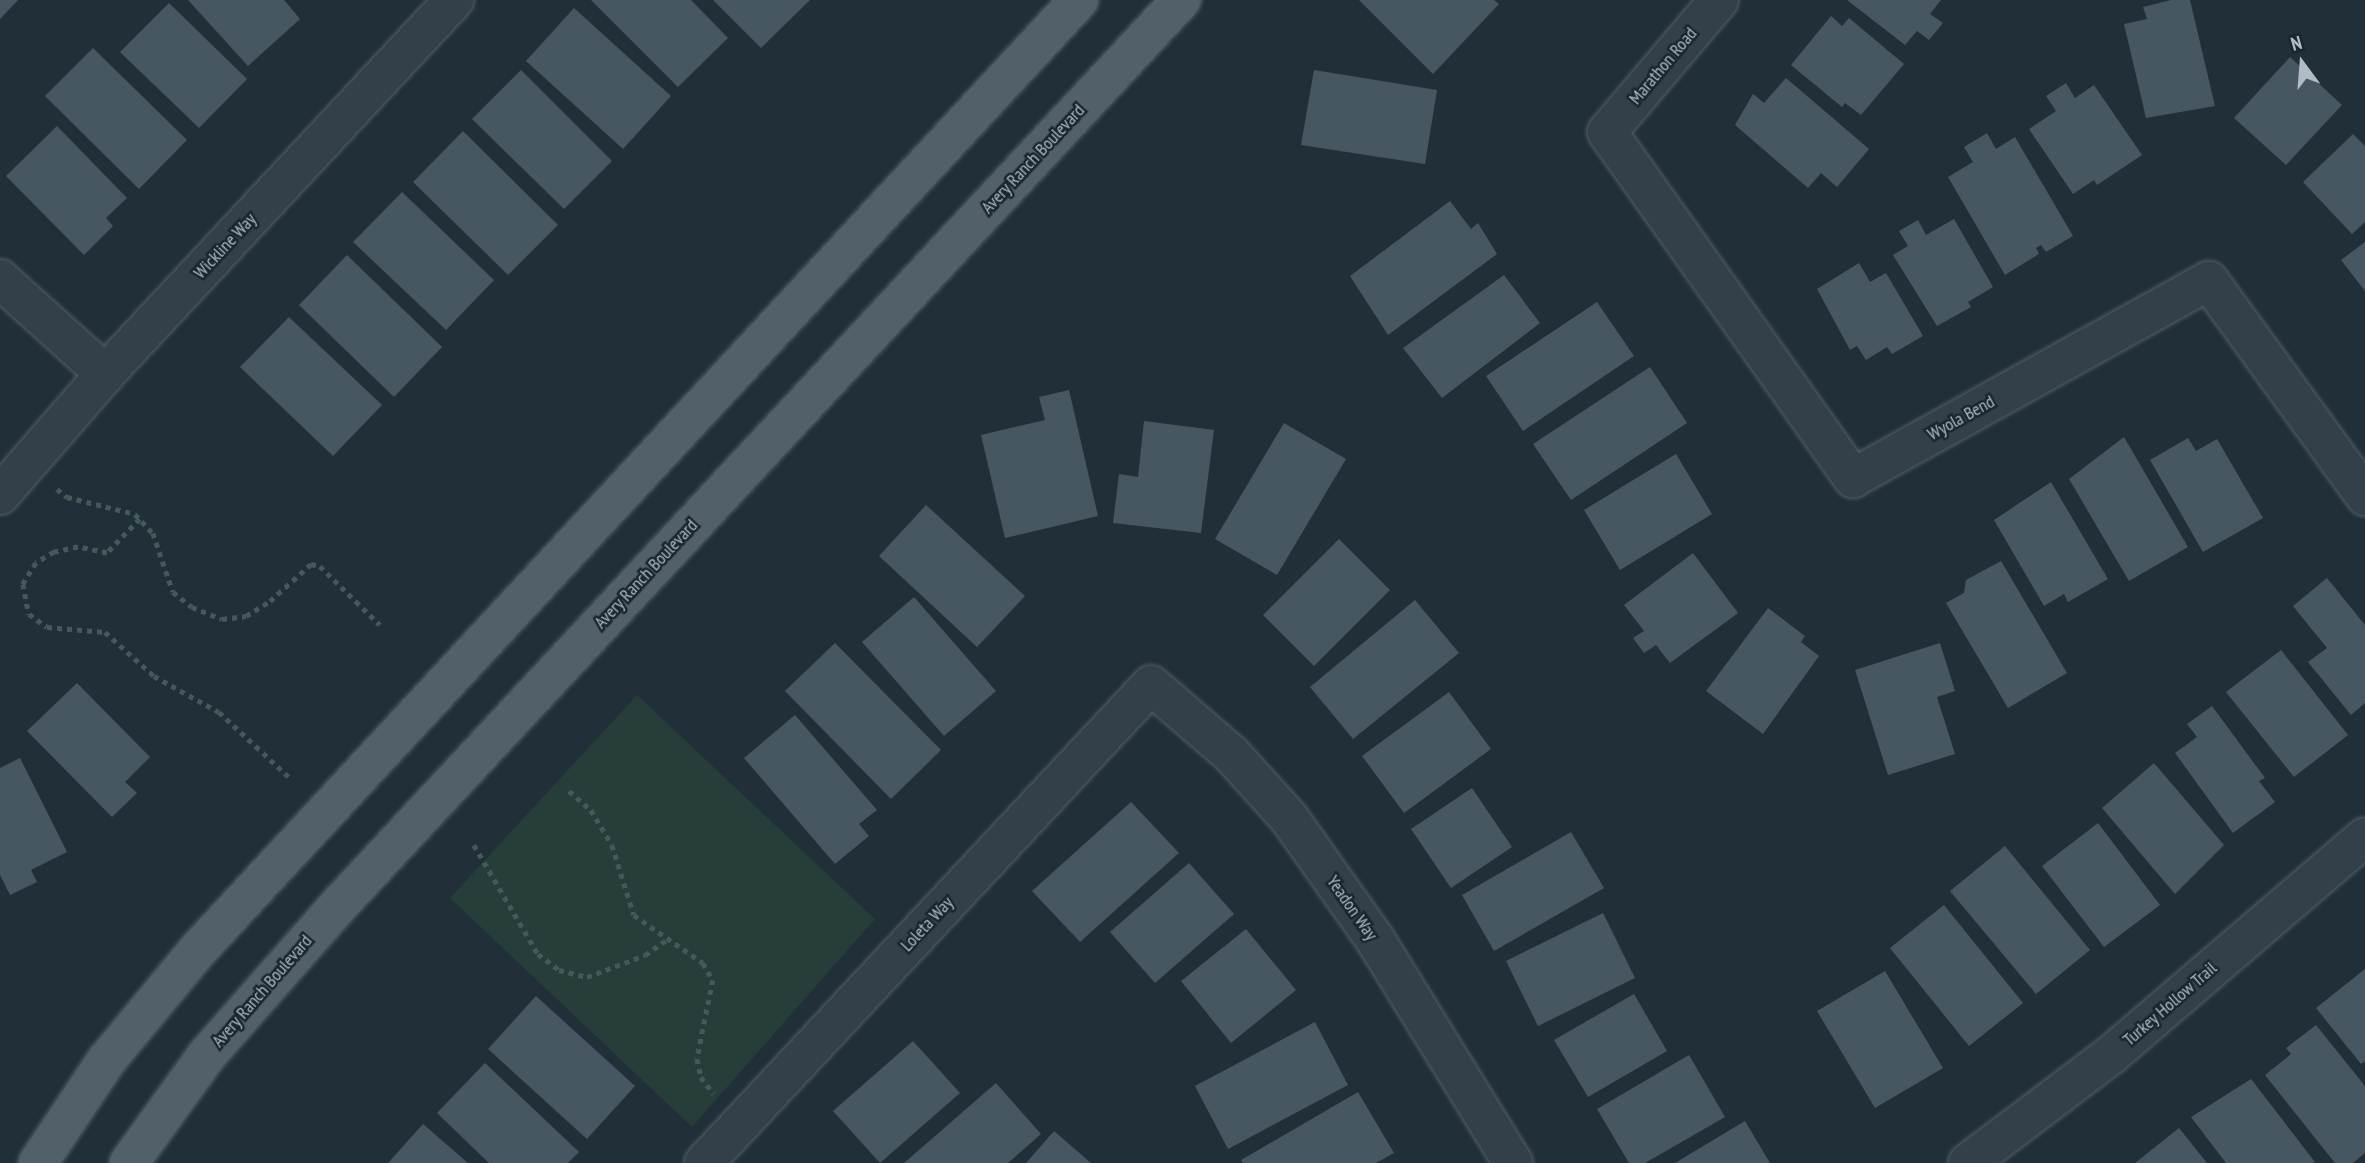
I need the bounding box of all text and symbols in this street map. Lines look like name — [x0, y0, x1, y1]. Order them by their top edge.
street label: Marathon Road — [1625, 23, 1701, 109]
north arrow — [2267, 28, 2337, 98]
text: N — [2288, 30, 2304, 56]
street label: Avery Ranch Boulevard — [977, 100, 1089, 218]
street label: Wickline Way — [189, 209, 261, 283]
street label: Wyola Bend — [1924, 391, 1998, 445]
street label: Avery Ranch Boulevard — [590, 515, 702, 633]
street label: Yeadon Way — [1322, 871, 1382, 945]
street label: Loleta Way — [896, 892, 958, 956]
street label: Avery Ranch Boulevard — [207, 930, 317, 1052]
street label: Turkey Hollow Trail — [2118, 957, 2222, 1051]

